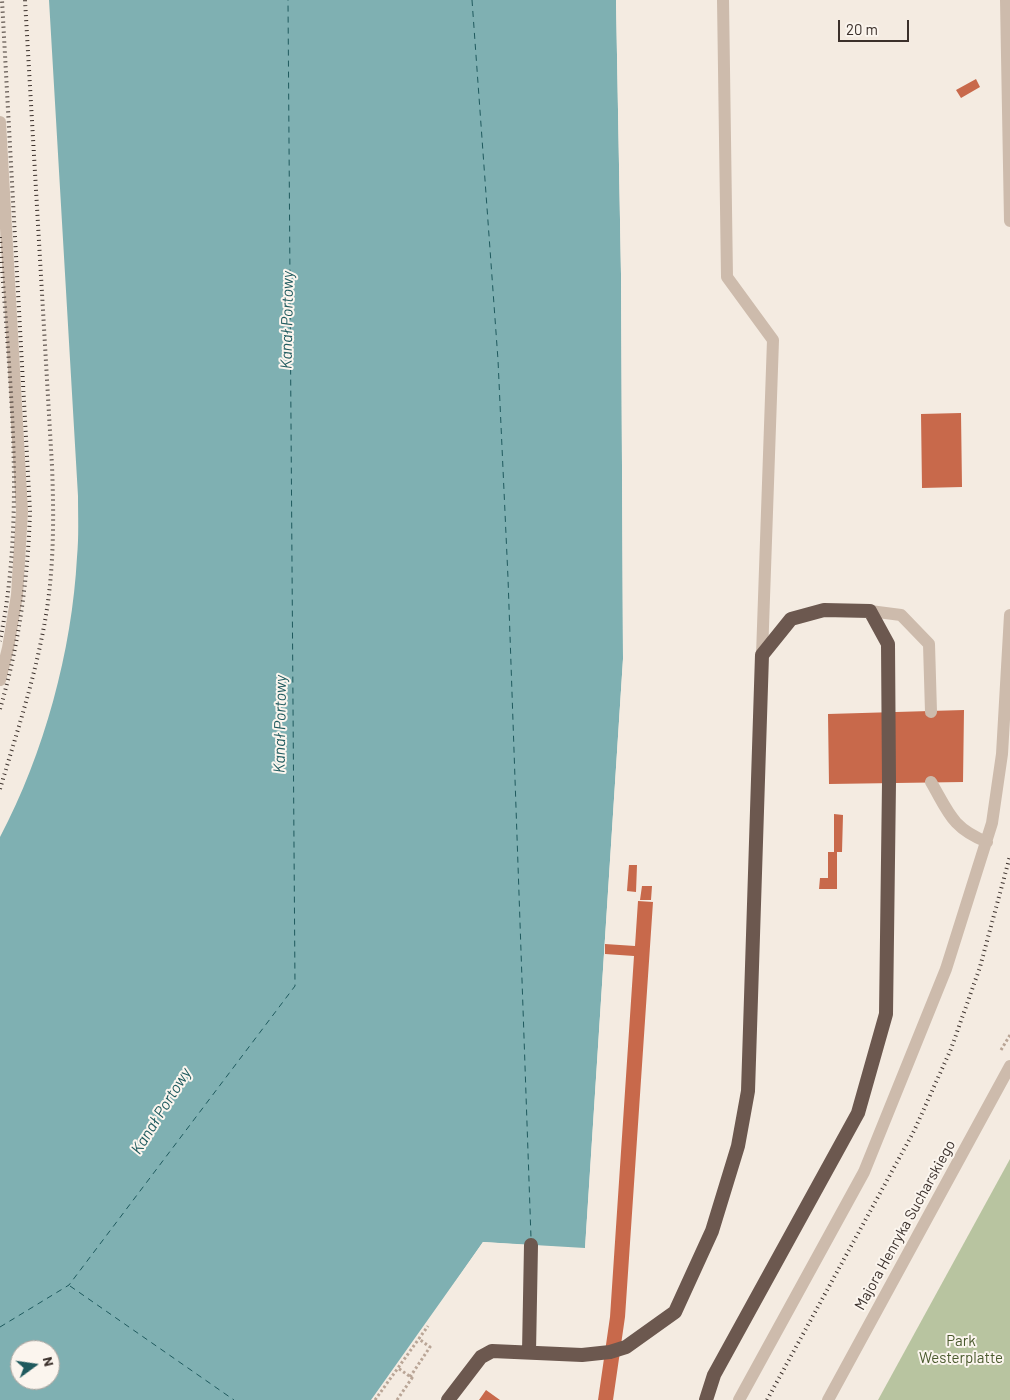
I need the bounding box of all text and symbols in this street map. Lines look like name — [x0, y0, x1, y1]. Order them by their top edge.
scale bar — [840, 10, 911, 42]
text: 20 m — [846, 20, 878, 38]
water label: Kanał Portowy — [277, 271, 297, 369]
water label: Kanał Portowy — [270, 675, 290, 773]
water label: Kanał Portowy — [127, 1064, 195, 1158]
street label: Majora Henryka Sucharskiego — [851, 1137, 959, 1313]
park label: Park Westerplatte — [919, 1332, 1003, 1367]
north arrow — [10, 1340, 60, 1390]
text: N — [40, 1355, 58, 1368]

